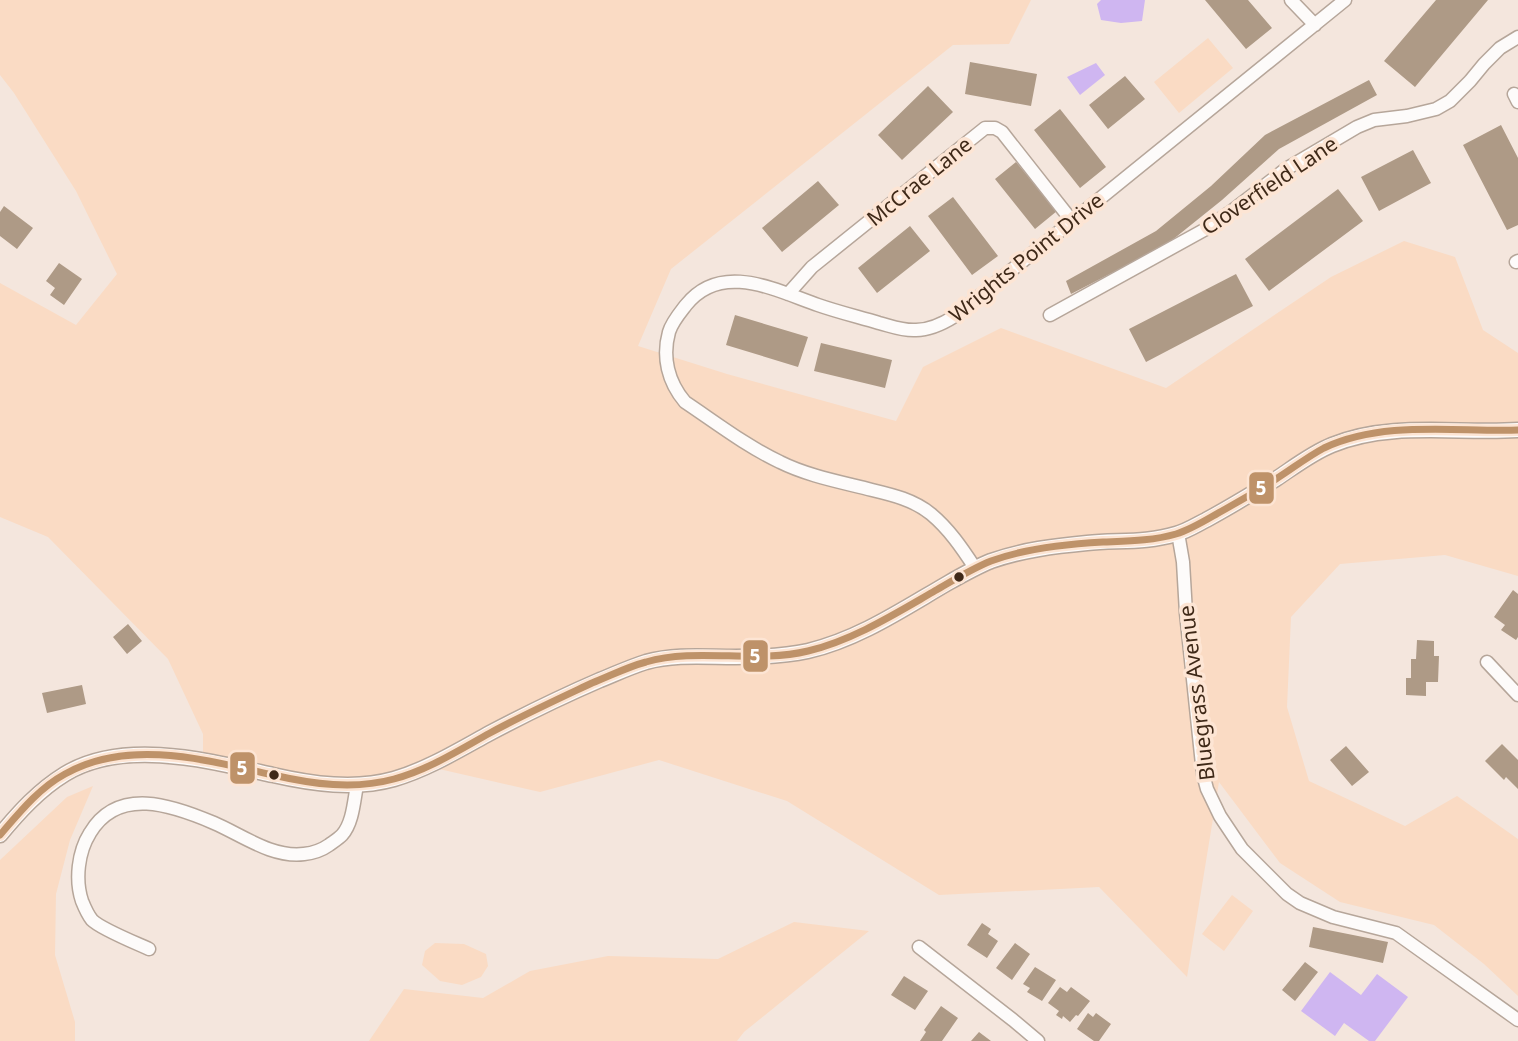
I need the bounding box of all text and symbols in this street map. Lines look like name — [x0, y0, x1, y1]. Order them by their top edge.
street label: Cloverfield Lane — [1196, 129, 1342, 241]
street label: McCrae Lane — [861, 130, 977, 232]
street label: Wrights Point Drive — [943, 186, 1109, 328]
line badge: 5 — [1248, 471, 1275, 505]
text: 5 — [1256, 475, 1266, 501]
unlabelled marker — [952, 570, 966, 584]
street label: Bluegrass Avenue — [1171, 604, 1221, 782]
line badge: 5 — [742, 639, 769, 673]
text: 5 — [750, 643, 760, 669]
line badge: 5 — [229, 751, 256, 785]
text: 5 — [237, 755, 247, 781]
unlabelled marker — [267, 768, 281, 782]

